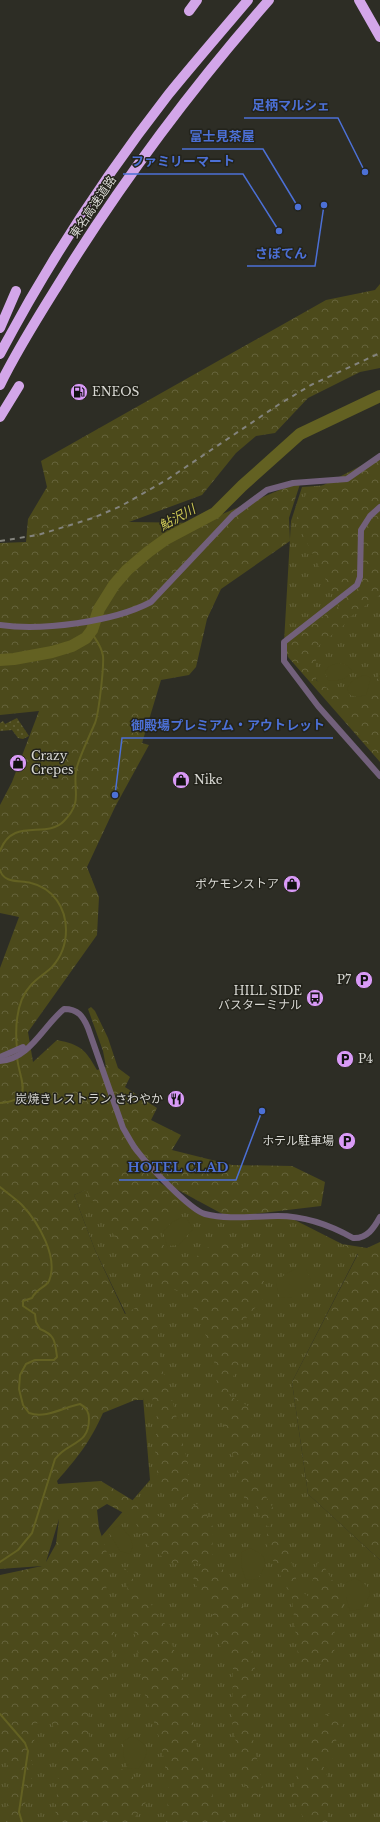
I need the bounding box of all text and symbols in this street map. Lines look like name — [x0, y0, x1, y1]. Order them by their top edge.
callout: 足柄マルシェ — [244, 93, 338, 118]
text: 足柄マルシェ — [252, 97, 330, 114]
callout: 富士見茶屋 — [182, 124, 263, 149]
text: 富士見茶屋 — [189, 128, 255, 145]
callout: ファミリーマート — [123, 149, 243, 174]
text: ファミリーマート — [131, 153, 235, 170]
street label: 東名高速道路 — [66, 173, 119, 241]
callout: さぼてん — [247, 241, 315, 266]
text: さぼてん — [255, 245, 307, 262]
fuel station icon: ENEOS — [69, 382, 89, 402]
place label: ENEOS — [92, 384, 140, 399]
water label: 鮎沢川 — [156, 500, 200, 534]
callout: 御殿場プレミアム・アウトレット — [122, 713, 333, 738]
text: 御殿場プレミアム・アウトレット — [131, 717, 325, 734]
place label: Crazy Crepes — [31, 748, 74, 777]
shop icon: Crazy Crepes — [8, 753, 28, 773]
shop icon: Nike — [171, 770, 191, 790]
place label: Nike — [194, 772, 223, 787]
shop icon: ポケモンストア — [282, 874, 302, 894]
place label: ポケモンストア — [195, 876, 279, 891]
parking icon: P7 — [354, 970, 374, 990]
place label: P7 — [337, 972, 352, 987]
place label: HILL SIDE バスターミナル — [218, 983, 302, 1012]
bus stop icon: HILL SIDE バスターミナル — [305, 988, 325, 1008]
parking icon: P4 — [335, 1049, 355, 1069]
place label: P4 — [358, 1051, 373, 1066]
restaurant icon: 炭焼きレストラン さわやか — [166, 1089, 186, 1109]
place label: 炭焼きレストラン さわやか — [16, 1091, 163, 1106]
parking icon: ホテル駐車場 — [337, 1131, 357, 1151]
place label: ホテル駐車場 — [262, 1133, 334, 1148]
callout: HOTEL CLAD — [119, 1155, 236, 1180]
text: HOTEL CLAD — [128, 1159, 228, 1176]

